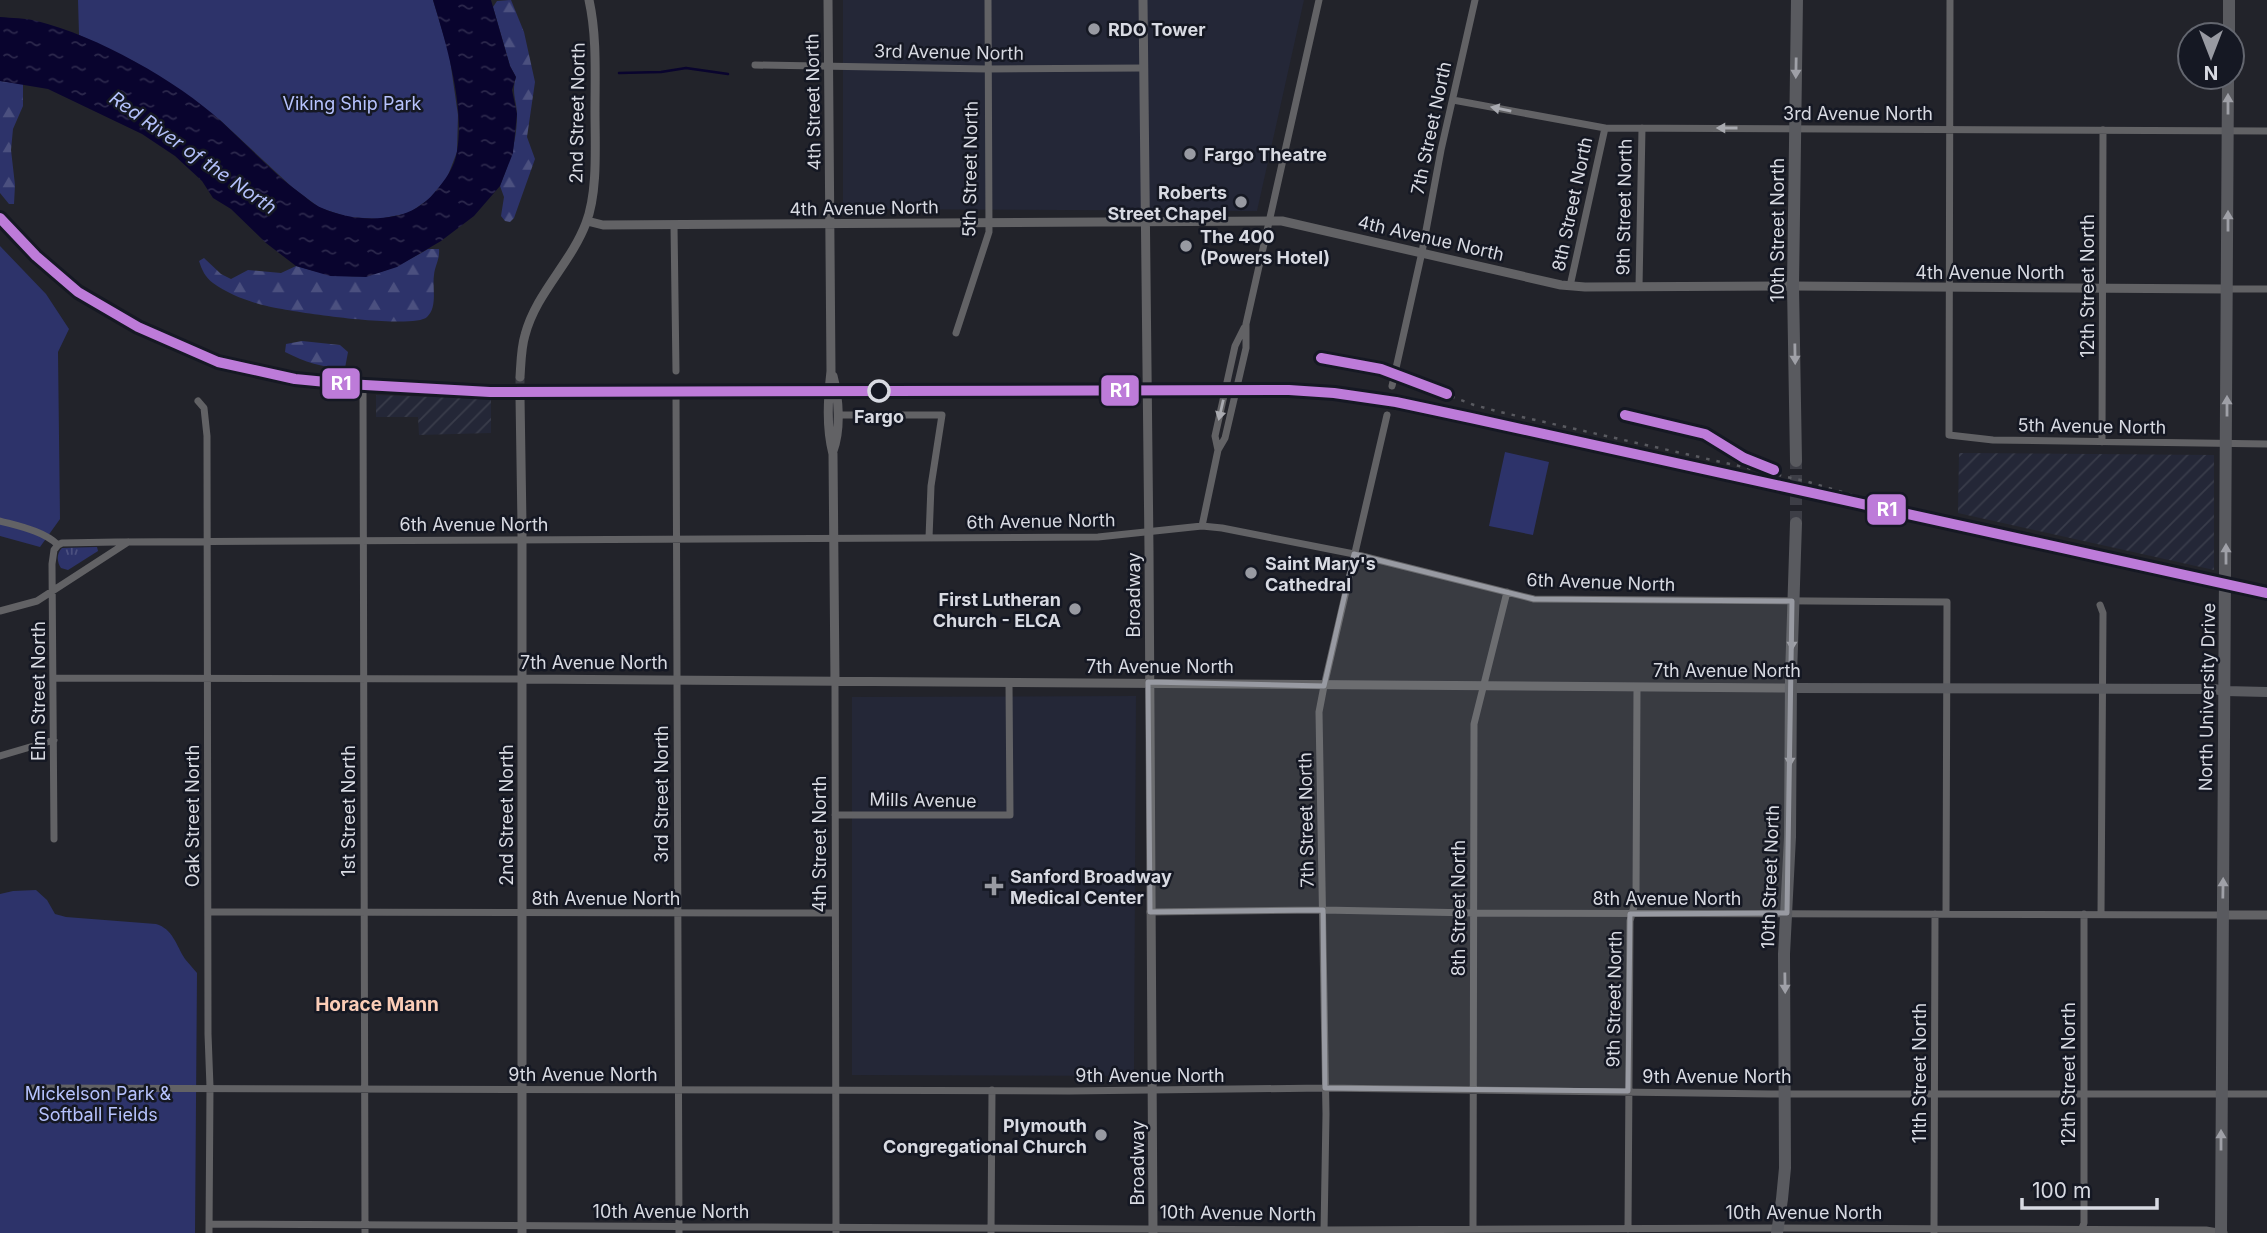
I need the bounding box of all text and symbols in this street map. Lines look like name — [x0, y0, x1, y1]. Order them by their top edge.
place label: RDO Tower — [1108, 19, 1205, 40]
marker: RDO Tower — [1086, 21, 1102, 37]
north arrow — [2176, 21, 2246, 91]
street label: 4th Street North — [801, 33, 825, 171]
street label: 3rd Avenue North — [874, 40, 1024, 64]
street label: 2nd Street North — [565, 42, 589, 184]
one-way arrow — [1790, 57, 1802, 79]
street label: 7th Street North — [1407, 60, 1455, 196]
text: N — [2204, 61, 2218, 84]
water label: Red River of the North — [105, 87, 281, 219]
one-way arrow — [2222, 92, 2234, 114]
park label: Viking Ship Park — [283, 93, 422, 114]
street label: 5th Street North — [958, 101, 982, 237]
one-way arrow — [1490, 103, 1512, 114]
street label: 3rd Avenue North — [1783, 103, 1933, 124]
one-way arrow — [1715, 122, 1737, 134]
street label: 8th Street North — [1548, 135, 1596, 273]
street label: 9th Street North — [1612, 138, 1636, 276]
place label: Fargo Theatre — [1204, 144, 1327, 165]
marker: Fargo Theatre — [1182, 146, 1198, 162]
street label: 10th Street North — [1767, 158, 1788, 302]
place label: Roberts Street Chapel — [1108, 182, 1227, 224]
marker: Roberts Street Chapel — [1233, 194, 1249, 210]
street label: 4th Avenue North — [789, 196, 939, 220]
one-way arrow — [2222, 210, 2234, 232]
street label: 4th Avenue North — [1356, 211, 1506, 265]
street label: 12th Street North — [2077, 214, 2098, 358]
place label: The 400 (Powers Hotel) — [1200, 226, 1330, 268]
marker: The 400 (Powers Hotel) — [1178, 238, 1194, 254]
street label: 4th Avenue North — [1915, 262, 2065, 283]
one-way arrow — [1789, 343, 1800, 365]
line badge: R1 — [321, 367, 361, 400]
text: R1 — [331, 372, 351, 395]
line badge: R1 — [1100, 374, 1140, 407]
text: R1 — [1110, 379, 1130, 402]
marker: Fargo — [868, 380, 890, 402]
one-way arrow — [2221, 395, 2233, 417]
one-way arrow — [1215, 399, 1226, 421]
place label: Fargo — [854, 406, 904, 427]
street label: 5th Avenue North — [2017, 414, 2167, 438]
line badge: R1 — [1866, 493, 1907, 526]
text: R1 — [1877, 498, 1897, 521]
street label: 6th Avenue North — [966, 509, 1116, 533]
street label: 6th Avenue North — [400, 514, 549, 535]
one-way arrow — [2220, 543, 2232, 565]
street label: Broadway — [1123, 552, 1144, 638]
place label: Saint Mary's Cathedral — [1265, 553, 1376, 595]
marker: Saint Mary's Cathedral — [1243, 565, 1259, 581]
street label: 6th Avenue North — [1526, 569, 1676, 595]
place label: First Lutheran Church - ELCA — [933, 589, 1061, 631]
marker: First Lutheran Church - ELCA — [1067, 601, 1083, 617]
street label: North University Drive — [2195, 603, 2219, 791]
street label: Elm Street North — [28, 621, 49, 761]
one-way arrow — [1786, 629, 1797, 651]
street label: 7th Avenue North — [520, 652, 668, 673]
street label: 7th Avenue North — [1086, 656, 1234, 677]
street label: 7th Avenue North — [1653, 660, 1801, 681]
street label: 3rd Street North — [651, 725, 672, 863]
street label: 2nd Street North — [496, 744, 517, 886]
street label: Oak Street North — [182, 745, 203, 887]
street label: 1st Street North — [338, 745, 359, 877]
one-way arrow — [1784, 745, 1796, 767]
street label: 7th Street North — [1294, 752, 1318, 888]
street label: 4th Street North — [809, 775, 830, 913]
street label: Mills Avenue — [869, 789, 977, 811]
street label: 10th Street North — [1757, 805, 1783, 949]
street label: 8th Street North — [1448, 840, 1469, 976]
place label: Sanford Broadway Medical Center — [1010, 866, 1172, 908]
marker: Sanford Broadway Medical Center — [984, 876, 1004, 896]
one-way arrow — [2217, 877, 2229, 899]
street label: 8th Avenue North — [532, 888, 680, 909]
street label: 8th Avenue North — [1593, 888, 1741, 909]
street label: 9th Street North — [1602, 930, 1626, 1068]
one-way arrow — [1779, 973, 1790, 995]
district label: Horace Mann — [315, 993, 439, 1016]
street label: 12th Street North — [2058, 1002, 2079, 1146]
street label: 11th Street North — [1909, 1003, 1930, 1143]
street label: 9th Avenue North — [508, 1064, 658, 1085]
street label: 9th Avenue North — [1075, 1065, 1225, 1086]
street label: 9th Avenue North — [1642, 1066, 1792, 1087]
park label: Mickelson Park & Softball Fields — [25, 1083, 172, 1125]
place label: Plymouth Congregational Church — [883, 1115, 1087, 1157]
street label: Broadway — [1127, 1120, 1148, 1206]
marker: Plymouth Congregational Church — [1093, 1127, 1109, 1143]
one-way arrow — [2215, 1129, 2227, 1151]
scale bar — [2022, 1166, 2157, 1210]
text: 100 m — [2032, 1178, 2091, 1203]
street label: 10th Avenue North — [593, 1201, 749, 1222]
street label: 10th Avenue North — [1159, 1201, 1317, 1225]
street label: 10th Avenue North — [1726, 1202, 1882, 1223]

